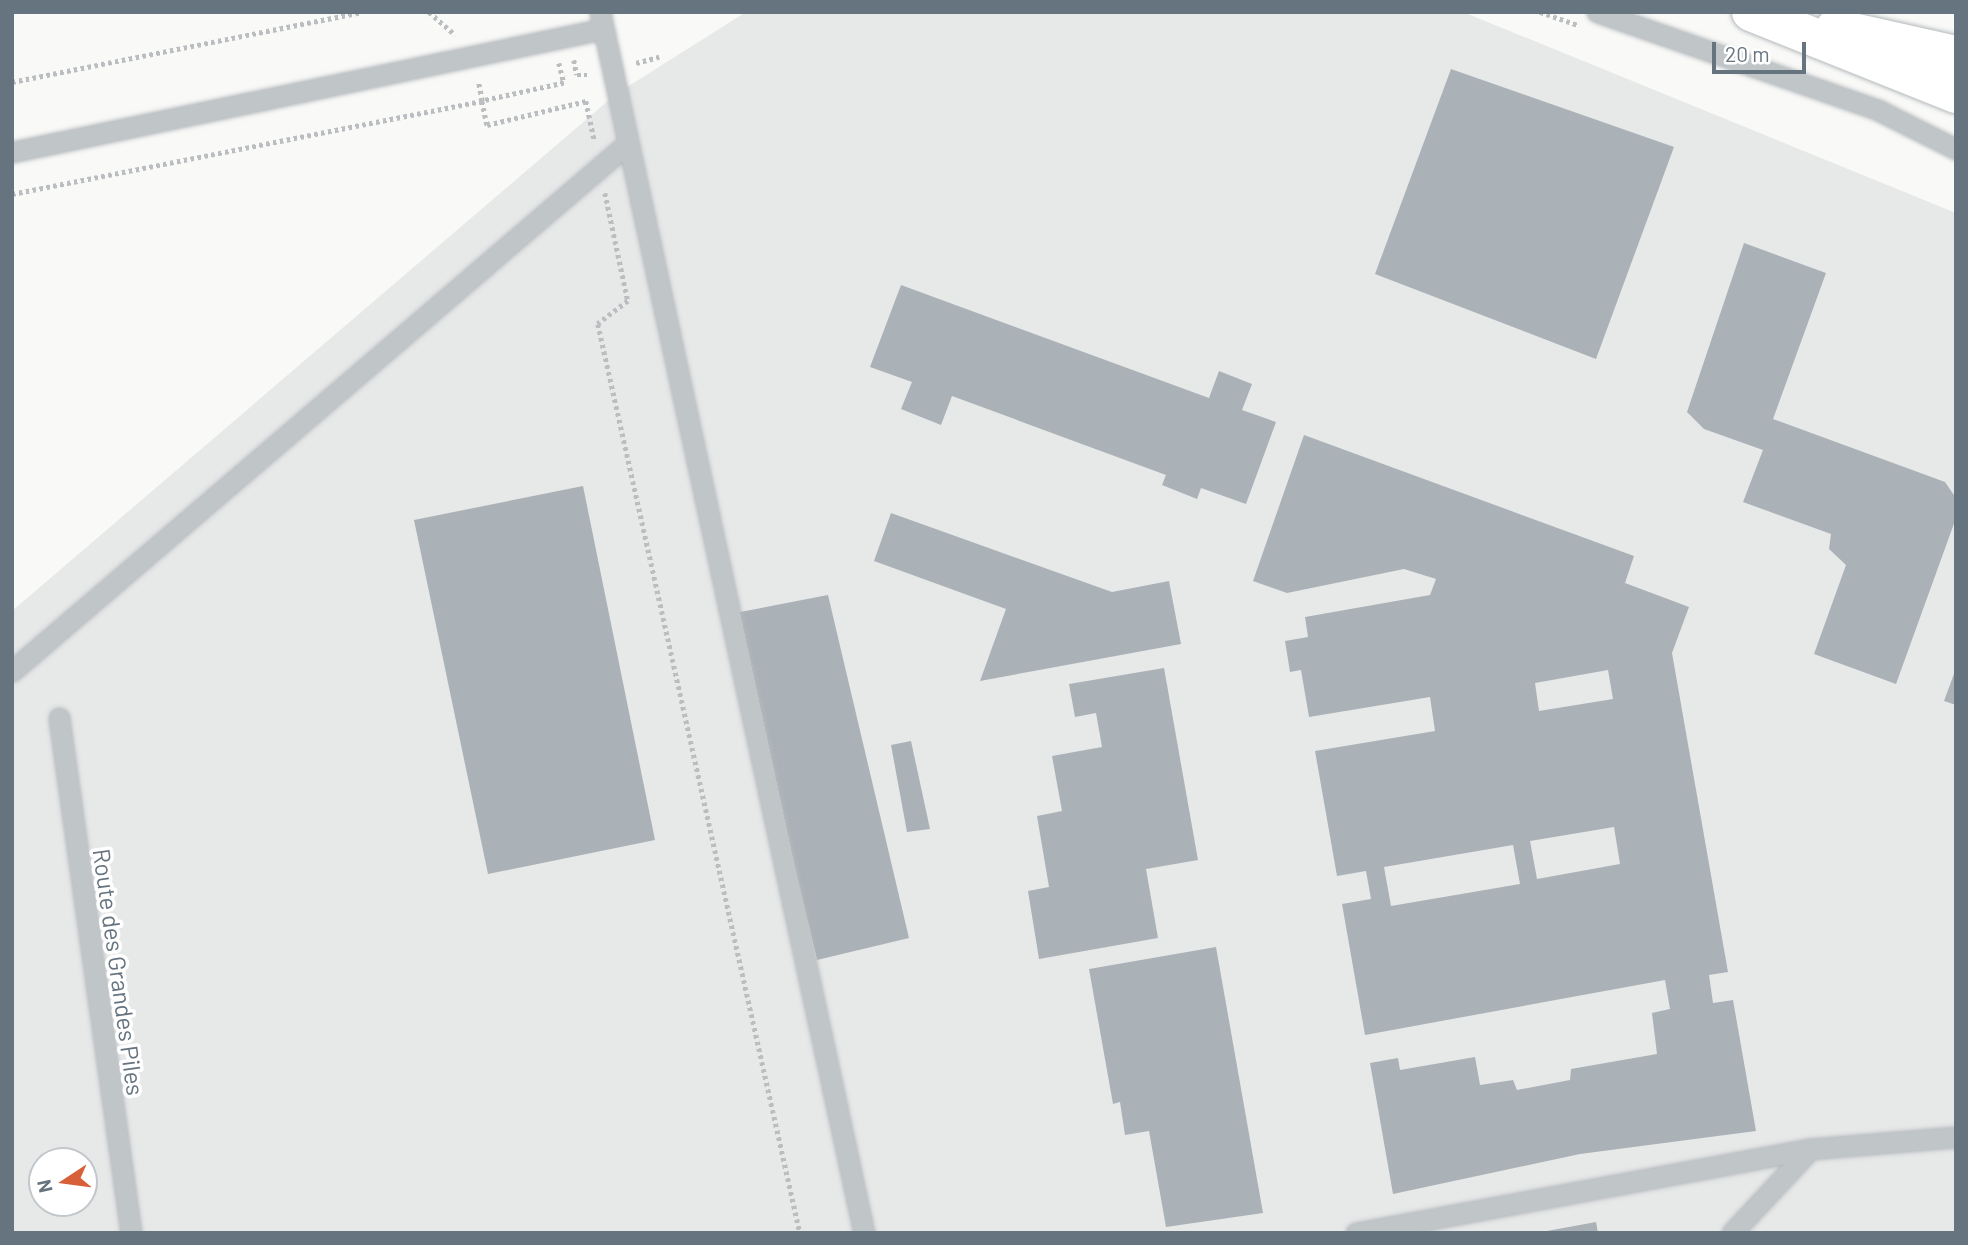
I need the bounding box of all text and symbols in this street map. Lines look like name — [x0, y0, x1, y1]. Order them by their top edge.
scale bar — [1716, 28, 1811, 72]
text: 20 m — [1725, 41, 1770, 66]
street label: Route des Grandes Piles — [87, 847, 151, 1097]
north arrow — [28, 1147, 98, 1217]
text: N — [31, 1178, 57, 1195]

